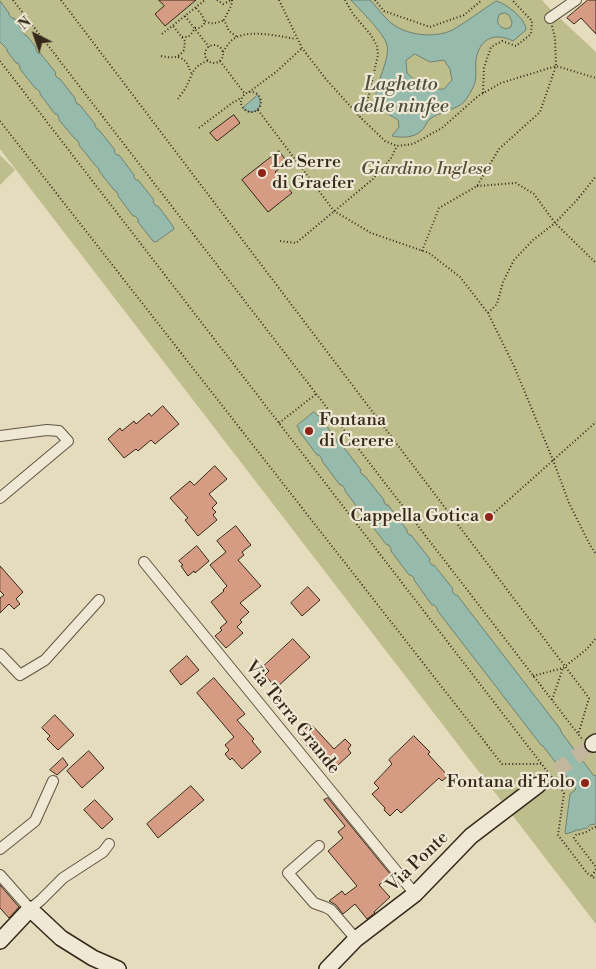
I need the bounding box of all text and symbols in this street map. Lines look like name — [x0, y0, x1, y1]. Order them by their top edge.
north arrow — [10, 10, 60, 60]
text: N — [15, 13, 35, 34]
water label: Laghetto delle ninfee — [353, 74, 449, 118]
place label: Le Serre di Graefer — [272, 152, 354, 194]
park label: Giardino Inglese — [361, 159, 491, 181]
marker: Le Serre di Graefer — [256, 167, 268, 179]
place label: Fontana di Cerere — [319, 410, 394, 452]
marker: Fontana di Cerere — [303, 425, 315, 437]
place label: Cappella Gotica — [350, 506, 479, 528]
marker: Cappella Gotica — [483, 511, 495, 523]
street label: Via Terra Grande — [240, 657, 344, 779]
place label: Fontana di Eolo — [446, 772, 575, 794]
marker: Fontana di Eolo — [579, 777, 591, 789]
street label: Via Ponte — [382, 827, 454, 897]

